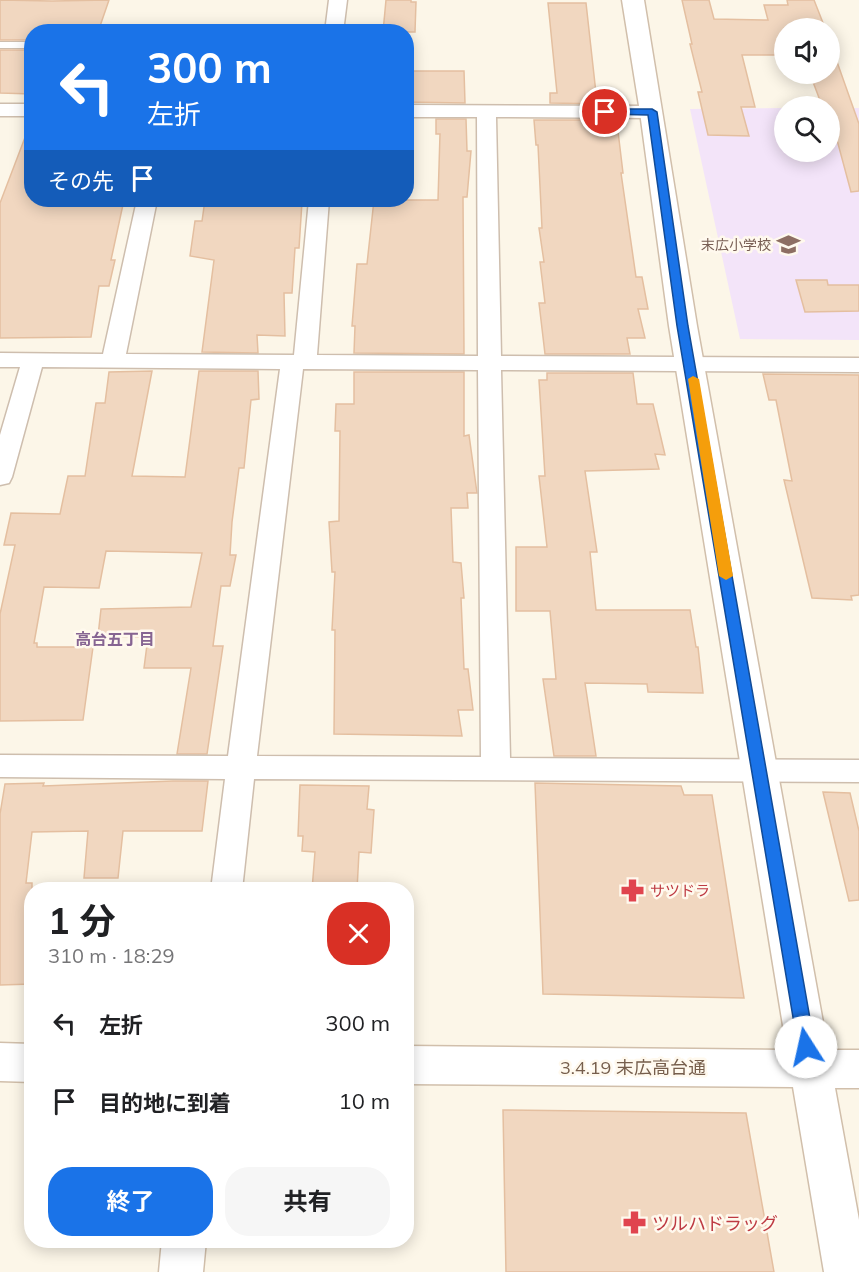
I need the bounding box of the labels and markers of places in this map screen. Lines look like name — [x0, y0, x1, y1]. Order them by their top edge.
pin — [579, 86, 630, 137]
school or university icon: 末広小学校 — [776, 232, 802, 258]
place label: 末広小学校 — [701, 236, 771, 254]
pharmacy icon: サツドラ — [619, 877, 645, 903]
place label: サツドラ — [650, 881, 710, 900]
pharmacy icon: ツルハドラッグ — [621, 1210, 647, 1236]
place label: ツルハドラッグ — [652, 1212, 778, 1235]

